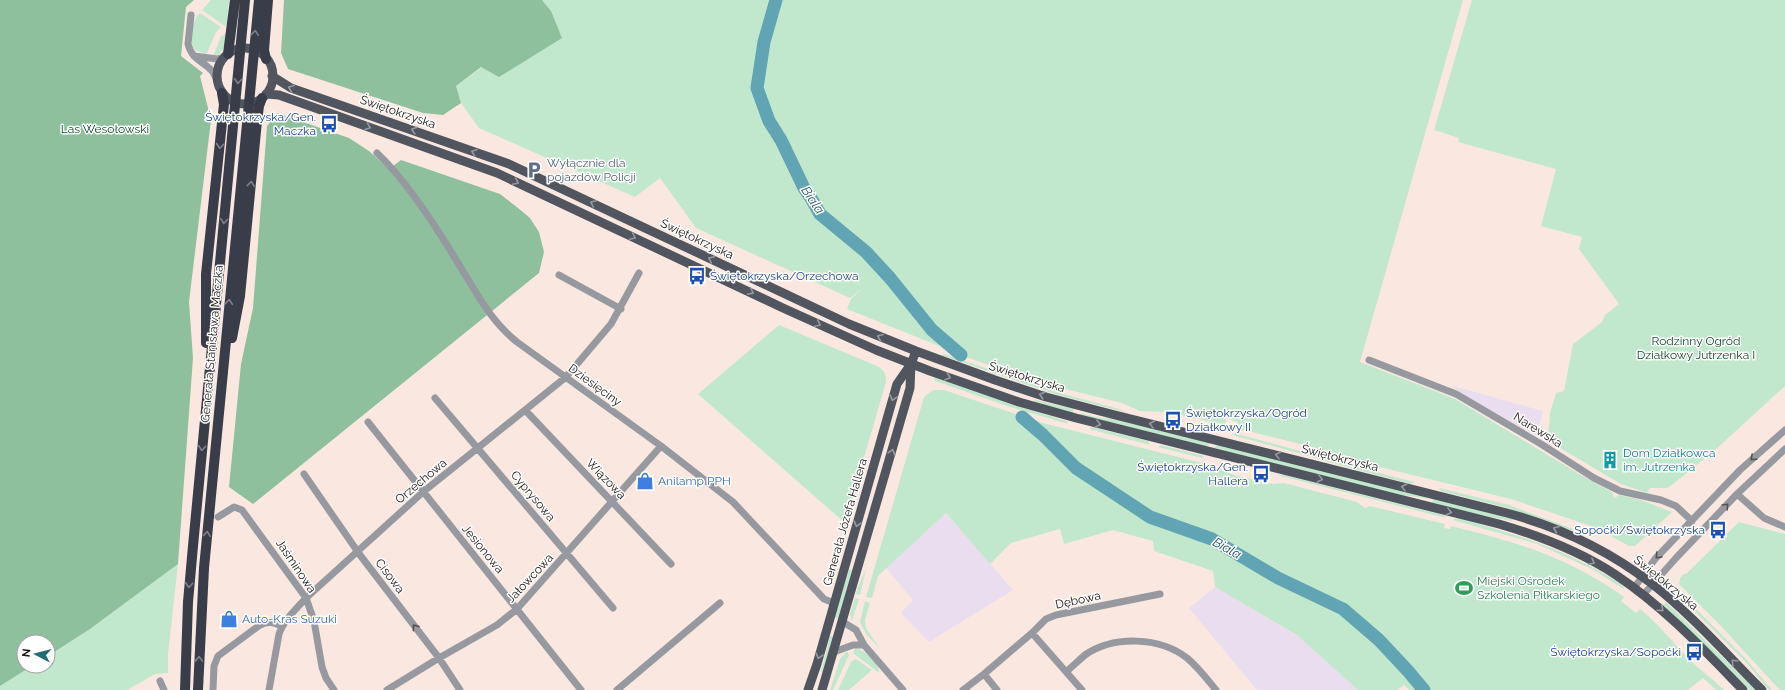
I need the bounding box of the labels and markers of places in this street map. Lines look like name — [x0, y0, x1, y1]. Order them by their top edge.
place label: Świętokrzyska/Gen. Maczka — [205, 110, 316, 138]
bus stop icon: Świętokrzyska/Gen. Maczka — [319, 114, 339, 134]
place label: Wyłącznie dla pojazdów Policji — [547, 156, 636, 184]
parking icon: Wyłącznie dla pojazdów Policji — [524, 160, 544, 180]
bus stop icon: Świętokrzyska/Orzechowa — [687, 266, 707, 286]
place label: Świętokrzyska/Orzechowa — [710, 269, 859, 283]
place label: Świętokrzyska/Ogród Działkowy II — [1186, 406, 1307, 434]
bus stop icon: Świętokrzyska/Ogród Działkowy II — [1163, 410, 1183, 430]
place label: Dom Działkowca im. Jutrzenka — [1623, 446, 1716, 474]
building icon: Dom Działkowca im. Jutrzenka — [1600, 450, 1620, 470]
place label: Świętokrzyska/Gen. Hallera — [1137, 460, 1248, 488]
bus stop icon: Świętokrzyska/Gen. Hallera — [1251, 464, 1271, 484]
shop icon: Anilamp PPH — [635, 471, 655, 491]
place label: Anilamp PPH — [658, 474, 731, 488]
bus stop icon: Sopoćki/Świętokrzyska — [1708, 520, 1728, 540]
place label: Sopoćki/Świętokrzyska — [1574, 523, 1705, 537]
place label: Miejski Ośrodek Szkolenia Piłkarskiego — [1477, 574, 1600, 602]
sports icon: Miejski Ośrodek Szkolenia Piłkarskiego — [1454, 578, 1474, 598]
shop icon: Auto-Kras Suzuki — [219, 609, 239, 629]
place label: Auto-Kras Suzuki — [242, 612, 337, 626]
bus stop icon: Świętokrzyska/Sopoćki — [1684, 642, 1704, 662]
place label: Świętokrzyska/Sopoćki — [1550, 645, 1681, 659]

